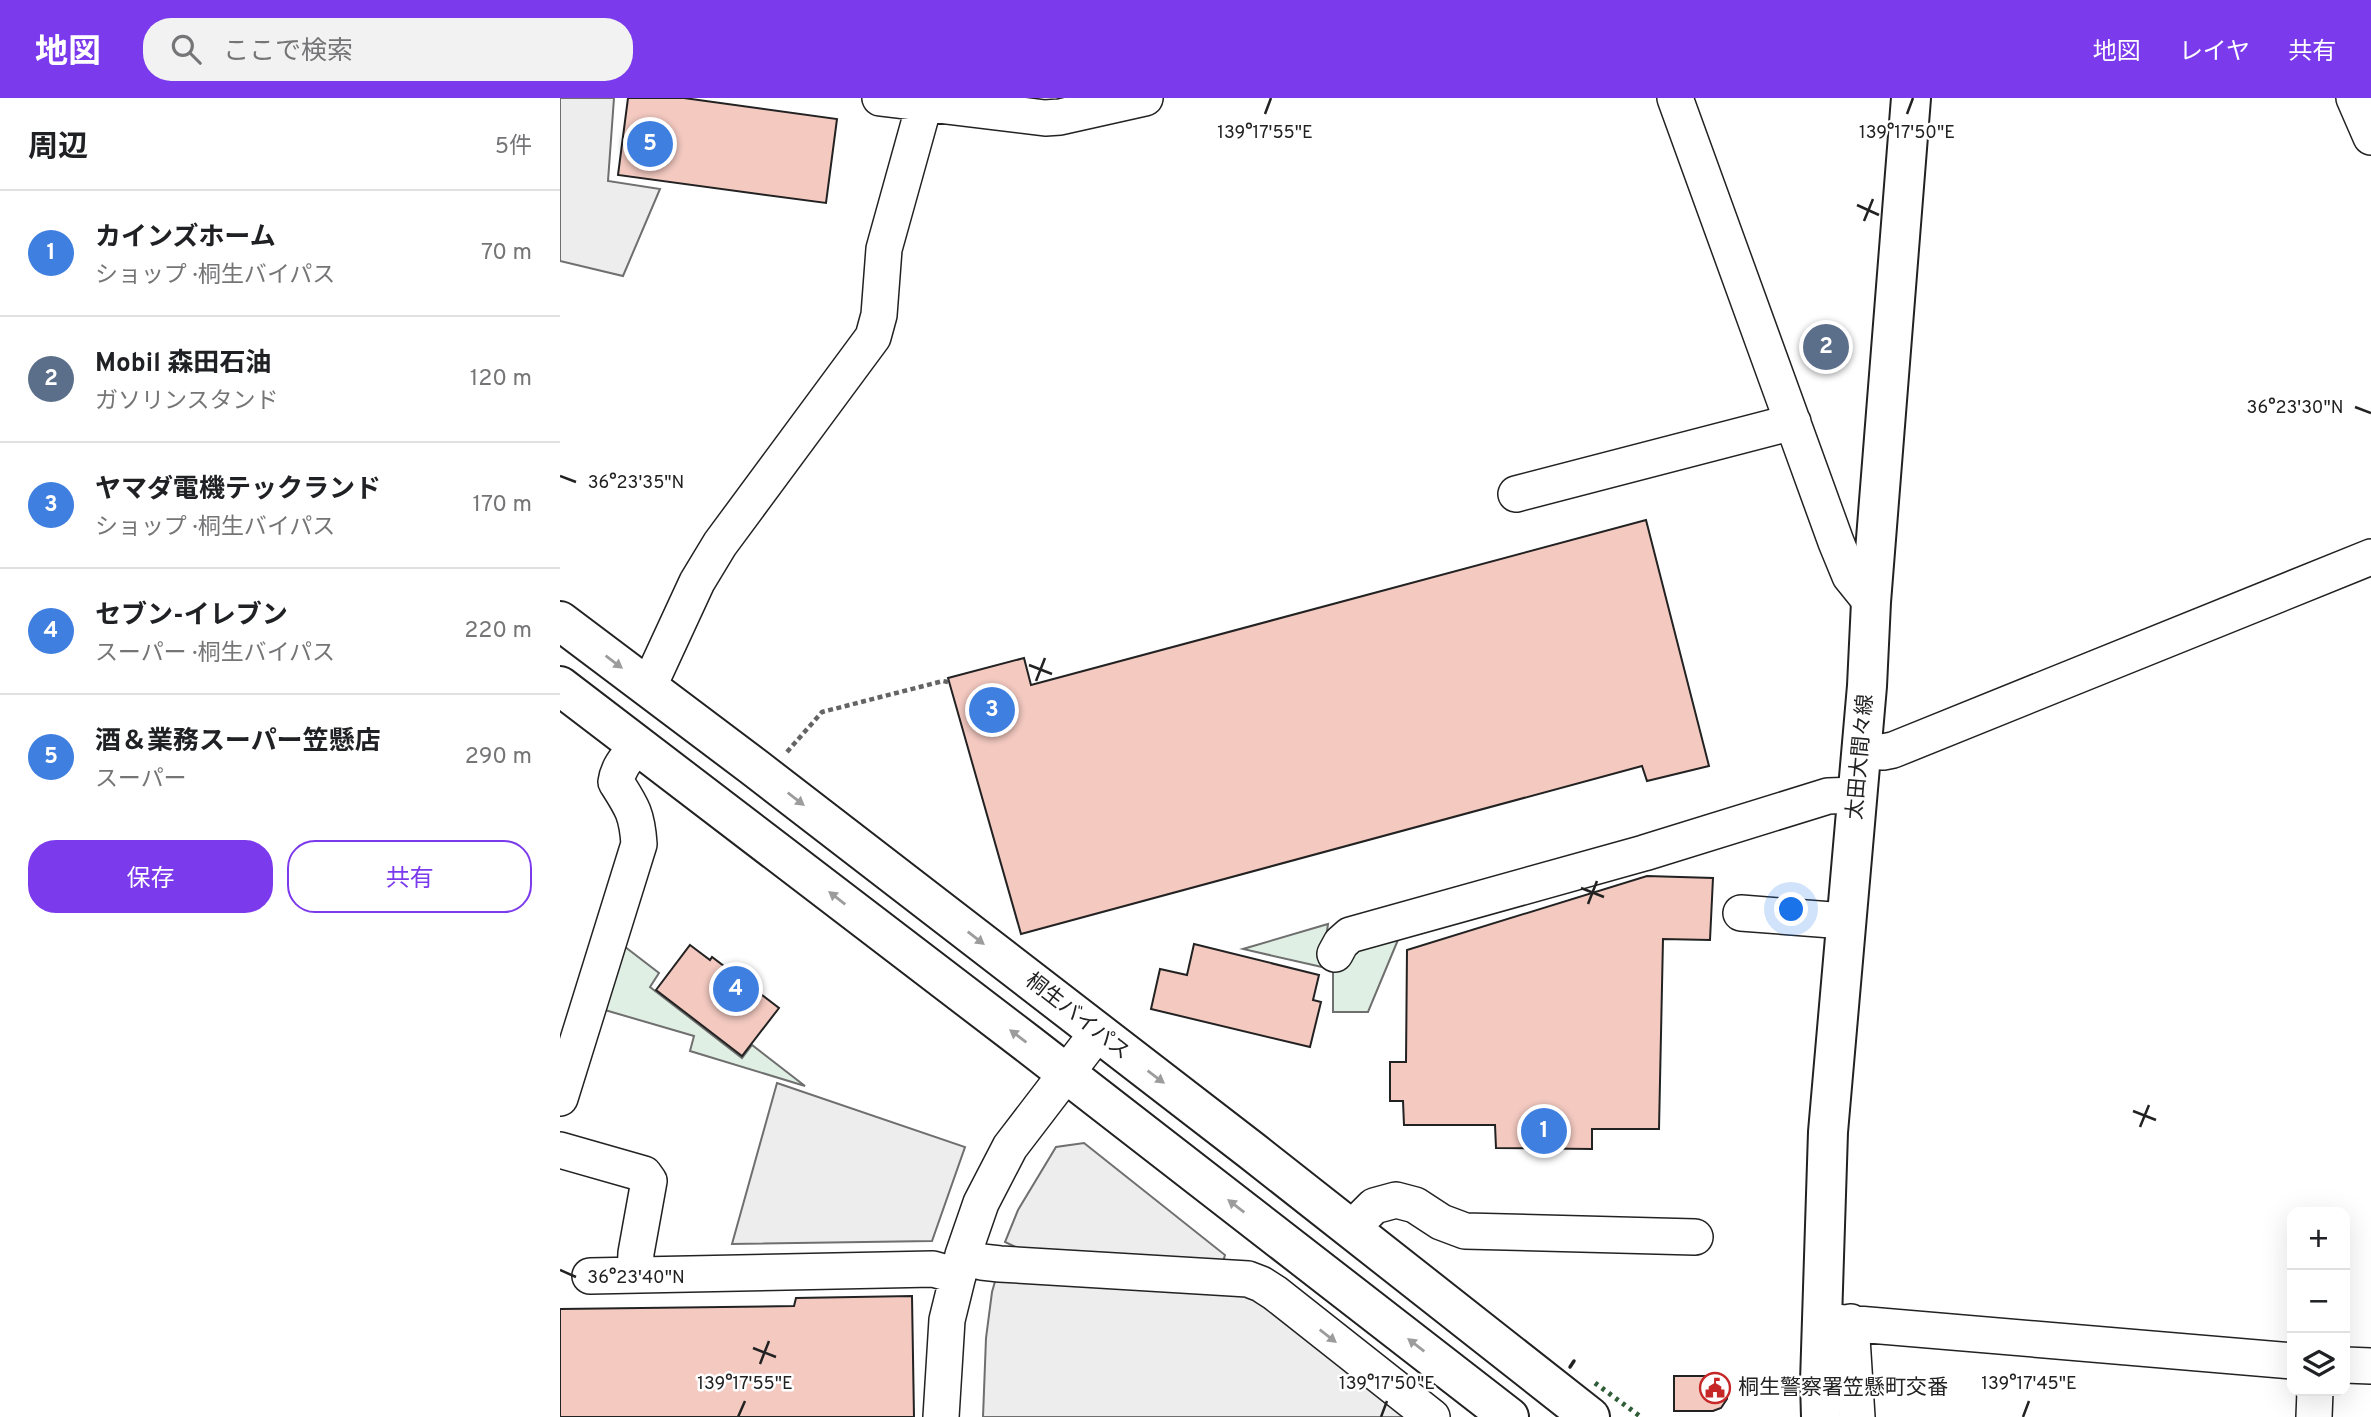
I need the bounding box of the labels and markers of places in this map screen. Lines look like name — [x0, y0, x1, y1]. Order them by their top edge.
pin: 5 — [627, 118, 673, 170]
pin: 2 — [1803, 321, 1849, 373]
pin: 3 — [969, 684, 1015, 736]
pin: 4 — [713, 963, 759, 1015]
pin: 1 — [1521, 1105, 1567, 1157]
public building icon: 桐生警察署笠懸町交番 — [1698, 1371, 1732, 1405]
place label: 桐生警察署笠懸町交番 — [1738, 1375, 1948, 1402]

